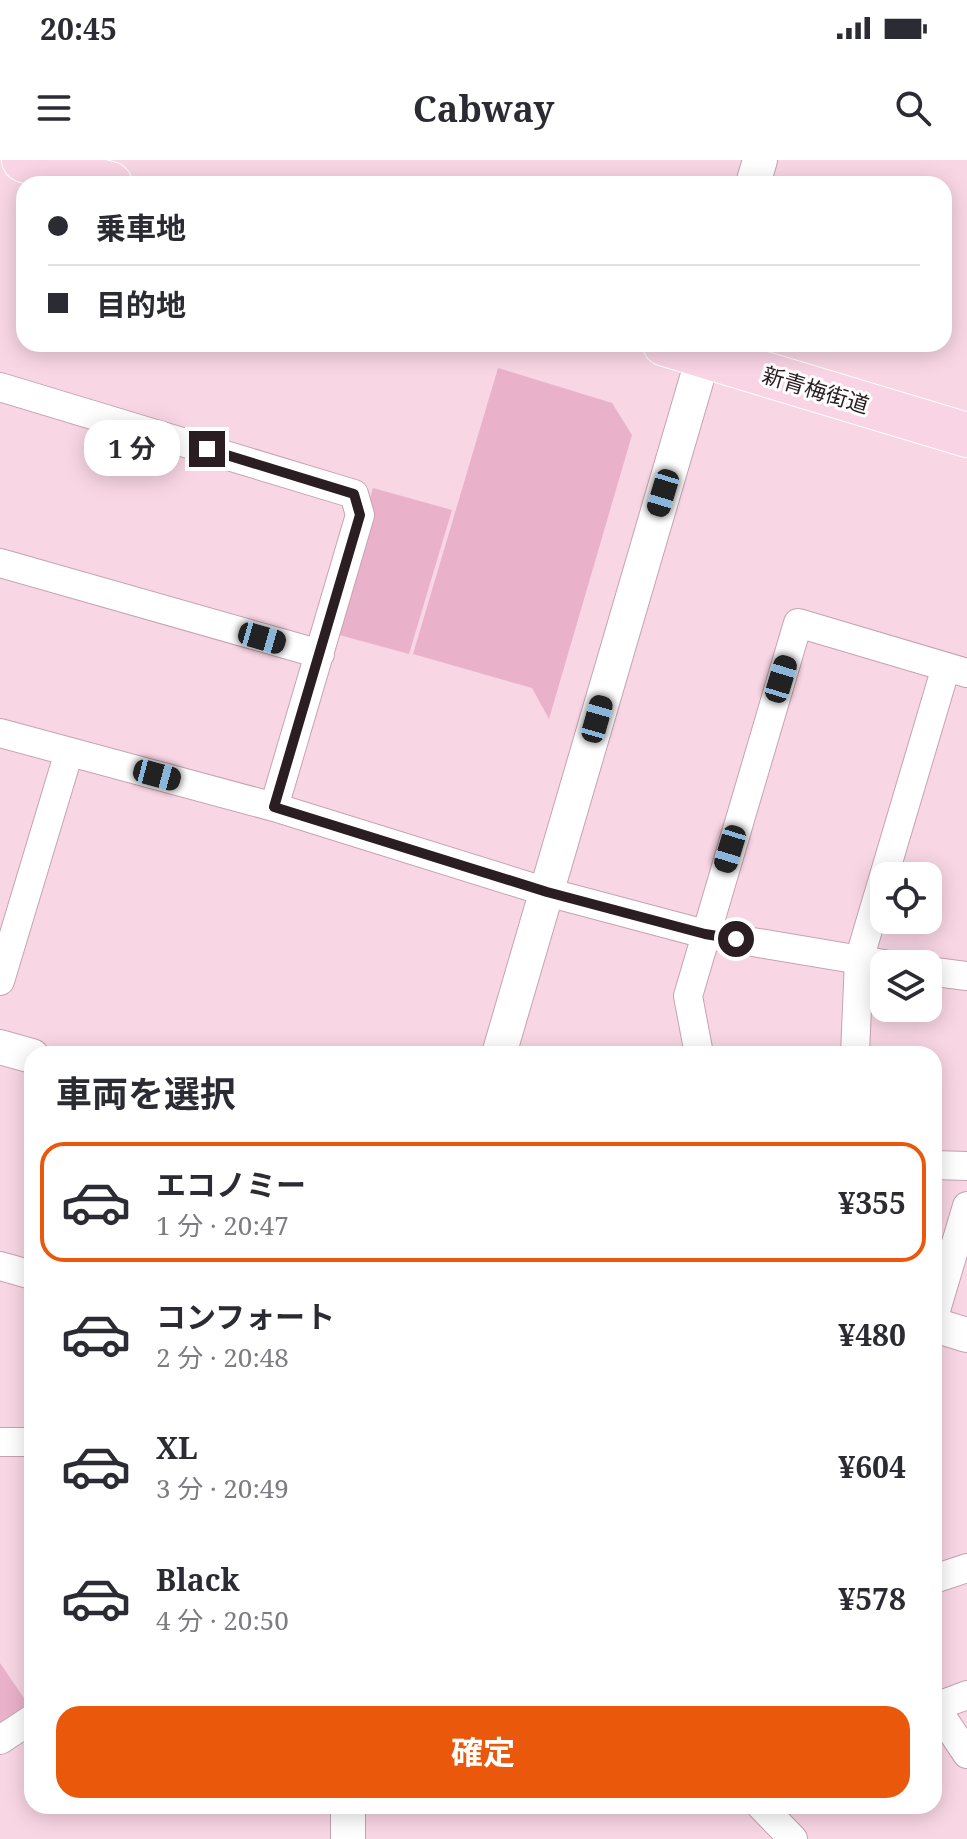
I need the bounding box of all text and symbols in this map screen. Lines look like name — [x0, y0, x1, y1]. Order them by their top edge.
text: 20:45 — [40, 8, 117, 49]
text: Cabway — [413, 84, 554, 133]
icon: menu — [32, 86, 76, 130]
icon: search — [891, 86, 935, 130]
text: 乗車地 — [96, 207, 186, 248]
text: 目的地 — [96, 284, 186, 325]
street label: 新青梅街道 — [759, 359, 873, 419]
callout: 1 分 — [83, 421, 179, 477]
text: 1 分 — [108, 430, 156, 466]
route end — [189, 431, 225, 467]
car — [645, 467, 681, 519]
car — [236, 620, 288, 656]
car — [763, 653, 799, 705]
car — [579, 693, 615, 745]
car — [131, 757, 183, 793]
car — [712, 823, 748, 875]
map controls — [870, 862, 942, 1022]
button: locate — [870, 862, 942, 934]
route start — [718, 921, 754, 957]
button: layers — [870, 950, 942, 1022]
text: 車両を選択 — [56, 1069, 236, 1118]
text: エコノミー — [156, 1164, 306, 1205]
icon: car — [60, 1166, 132, 1238]
text: ¥355 — [838, 1182, 906, 1223]
text: 1 分 · 20:47 — [156, 1207, 289, 1243]
text: コンフォート — [156, 1296, 335, 1337]
icon: car — [60, 1298, 132, 1370]
text: ¥480 — [838, 1314, 906, 1355]
text: 2 分 · 20:48 — [156, 1339, 289, 1375]
text: XL — [156, 1427, 198, 1468]
icon: car — [60, 1430, 132, 1502]
text: ¥604 — [838, 1446, 906, 1487]
text: 3 分 · 20:49 — [156, 1470, 289, 1506]
text: Black — [156, 1559, 240, 1600]
icon: car — [60, 1562, 132, 1634]
text: ¥578 — [838, 1578, 906, 1619]
text: 4 分 · 20:50 — [156, 1602, 289, 1638]
button: 確定 — [56, 1706, 910, 1798]

